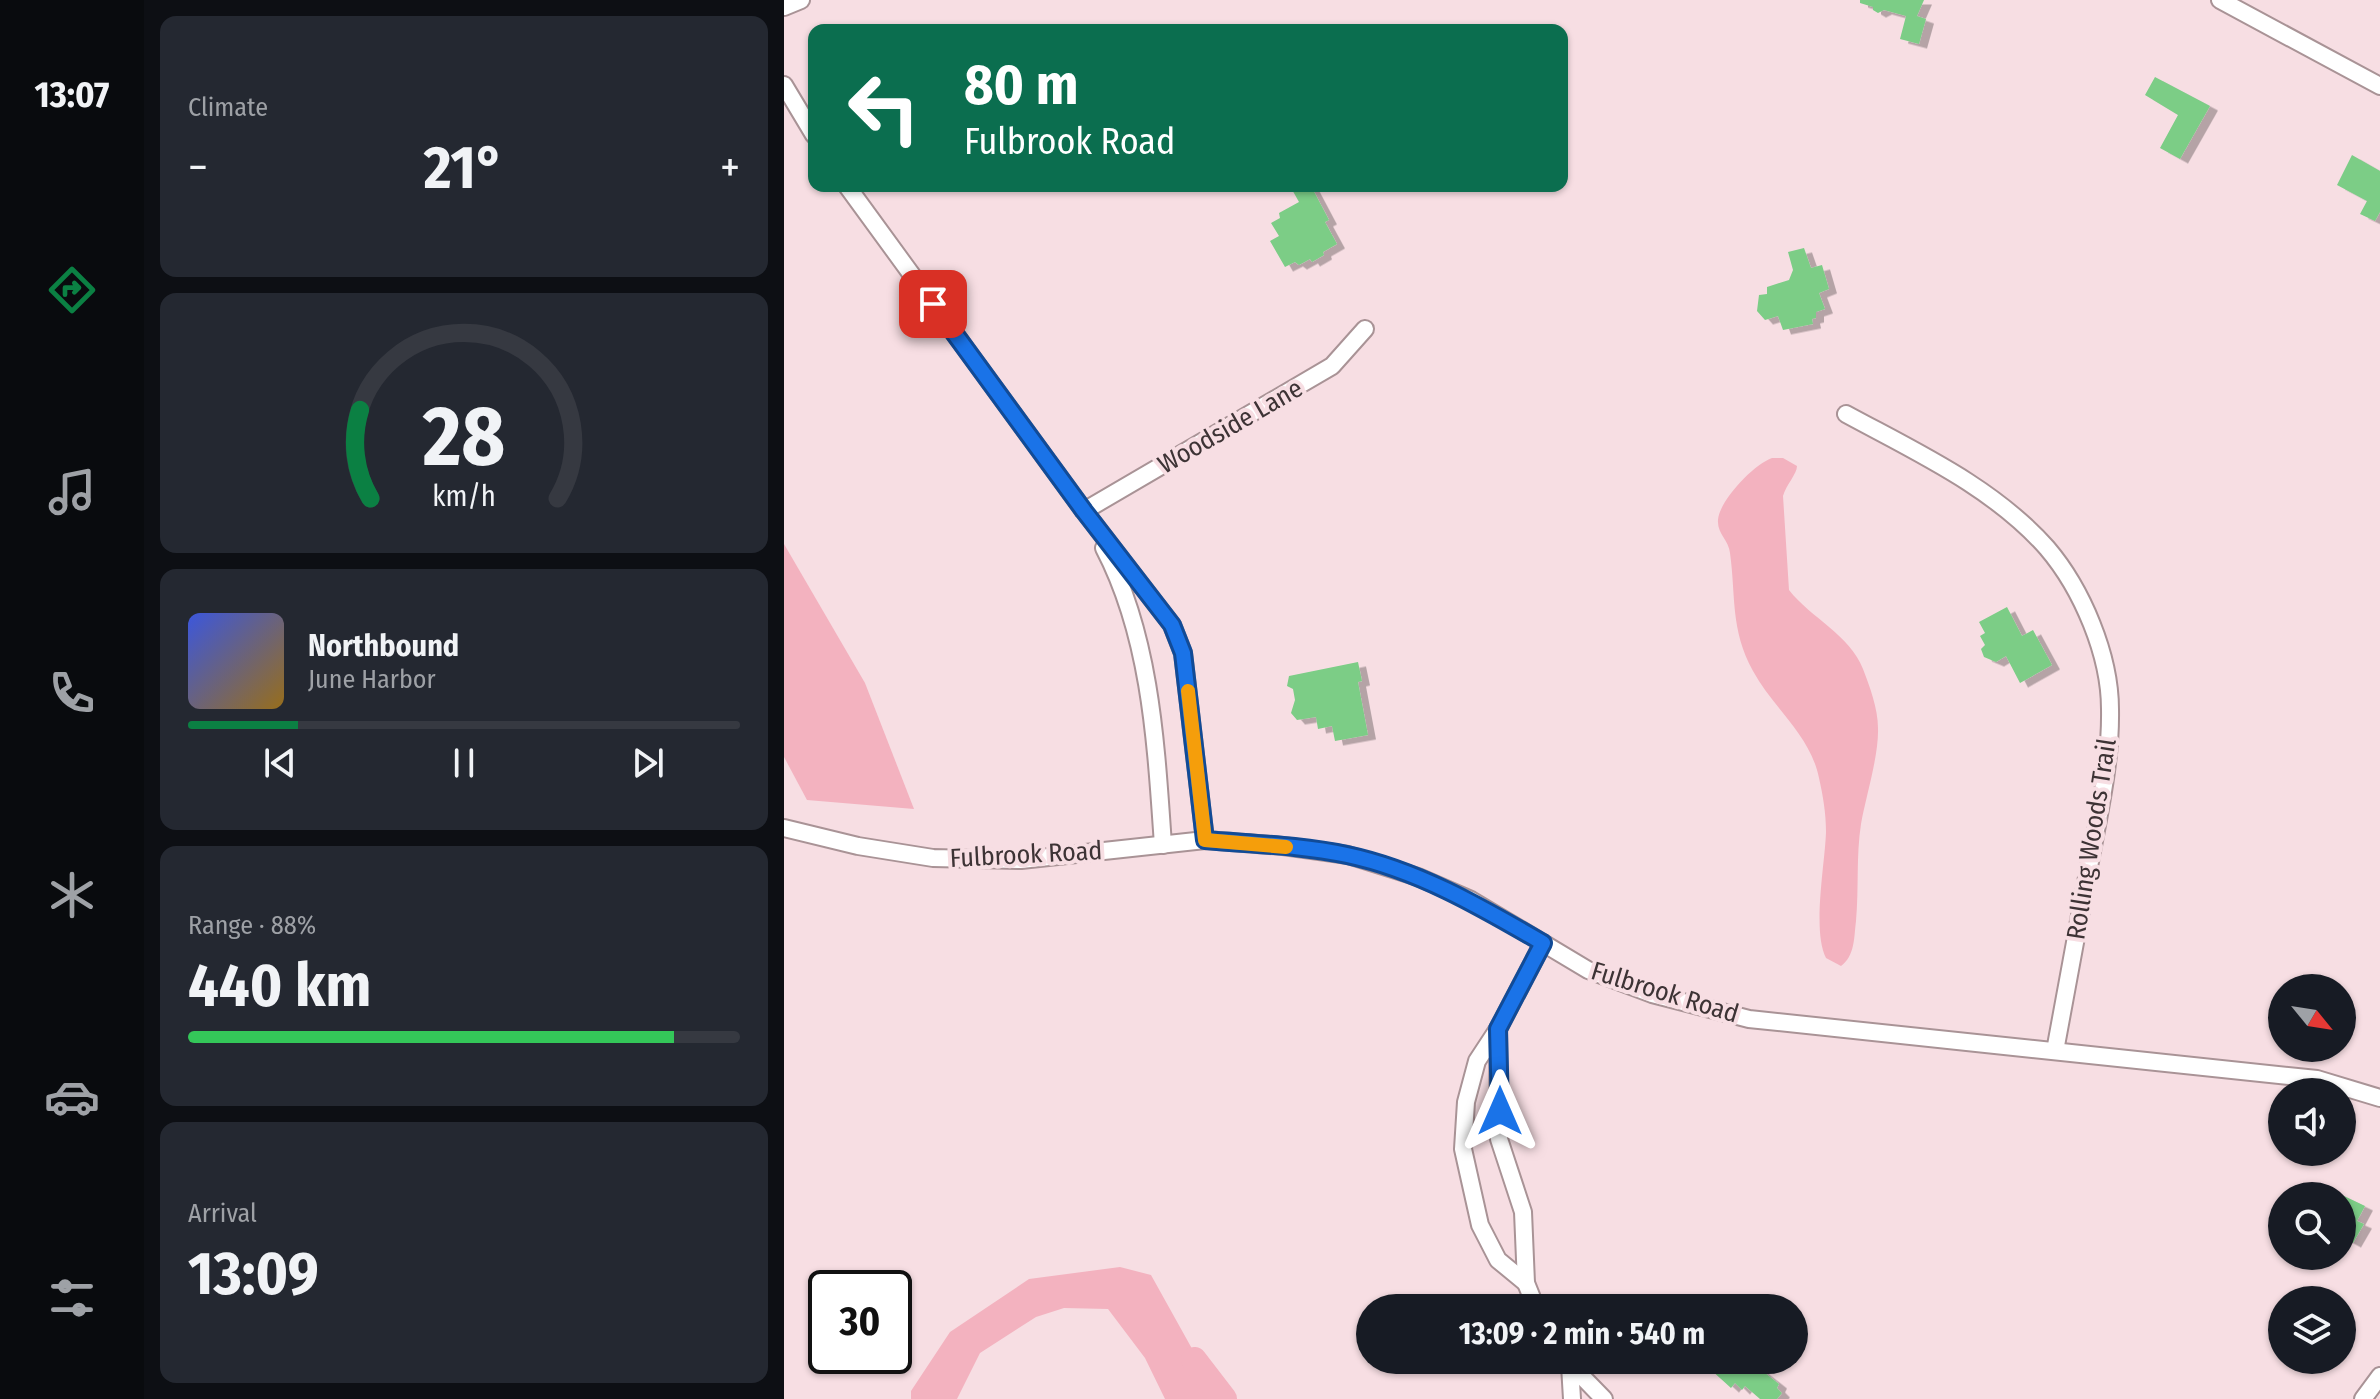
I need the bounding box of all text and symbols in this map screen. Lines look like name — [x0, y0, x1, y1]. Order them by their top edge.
text: 80 m — [964, 52, 1079, 119]
icon: left — [832, 56, 936, 160]
text: 13:07 — [35, 73, 109, 117]
text: Climate — [188, 92, 268, 123]
text: Fulbrook Road — [964, 120, 1175, 164]
text: 21° — [424, 132, 504, 204]
text: − — [188, 141, 208, 194]
text: + — [720, 141, 740, 194]
icon: directions — [44, 262, 100, 318]
pin — [899, 270, 967, 338]
icon: arrive — [911, 282, 955, 326]
street label: Woodside Lane — [1152, 373, 1308, 480]
text: 28 — [422, 386, 505, 486]
icon: music — [44, 464, 100, 520]
text: km/h — [432, 479, 496, 514]
text: Northbound — [308, 628, 459, 664]
text: June Harbor — [308, 664, 436, 695]
icon: phone — [44, 665, 100, 721]
street label: Rolling Woods Trail — [2060, 736, 2123, 942]
icon: previous — [258, 741, 302, 785]
icon: pause — [442, 741, 486, 785]
icon: next — [626, 741, 670, 785]
street label: Fulbrook Road — [949, 835, 1103, 874]
icon: climate — [44, 867, 100, 923]
text: Range · 88% — [188, 910, 316, 941]
text: 440 km — [188, 950, 371, 1022]
street label: Fulbrook Road — [1587, 955, 1742, 1030]
north arrow — [2268, 974, 2356, 1062]
map controls — [2268, 974, 2356, 1374]
icon: car — [44, 1069, 100, 1125]
position arrow — [1458, 1069, 1542, 1153]
button: sound — [2268, 1078, 2356, 1166]
button: search — [2268, 1182, 2356, 1270]
text: Arrival — [188, 1198, 257, 1229]
text: 13:09 — [188, 1238, 319, 1310]
icon: filters — [44, 1270, 100, 1326]
speed limit sign: 30 — [808, 1270, 912, 1374]
button: layers — [2268, 1286, 2356, 1374]
text: 13:09 · 2 min · 540 m — [1459, 1316, 1705, 1352]

